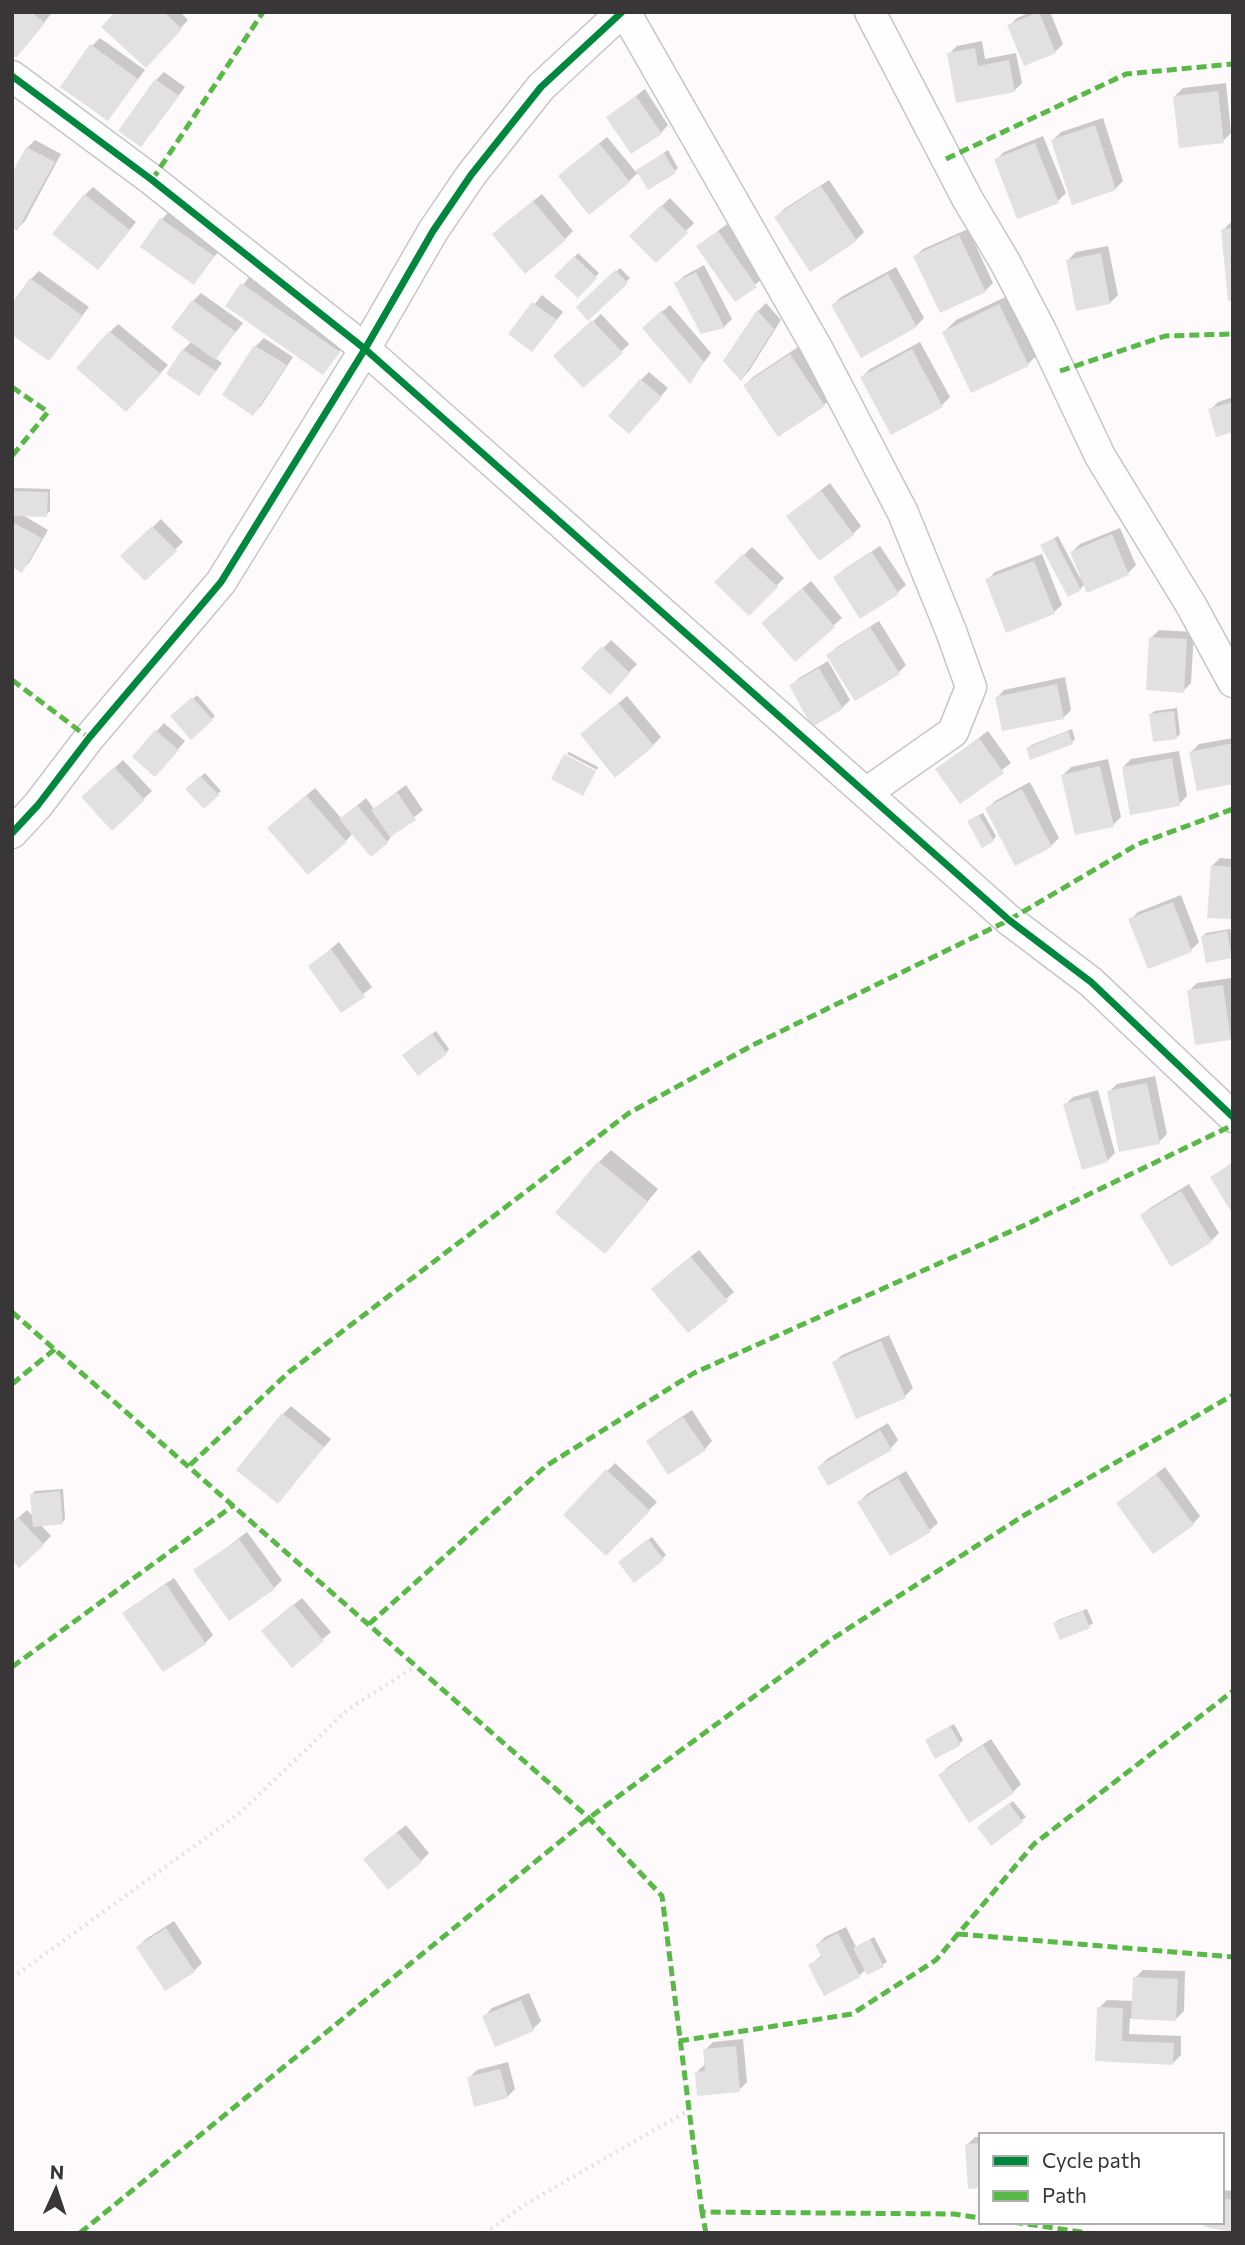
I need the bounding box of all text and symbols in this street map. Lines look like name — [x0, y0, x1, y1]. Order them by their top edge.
legend — [979, 2133, 1224, 2224]
text: Cycle path — [1042, 2147, 1141, 2172]
north arrow — [21, 2154, 91, 2224]
text: N — [49, 2160, 65, 2183]
text: Path — [1042, 2182, 1087, 2207]

